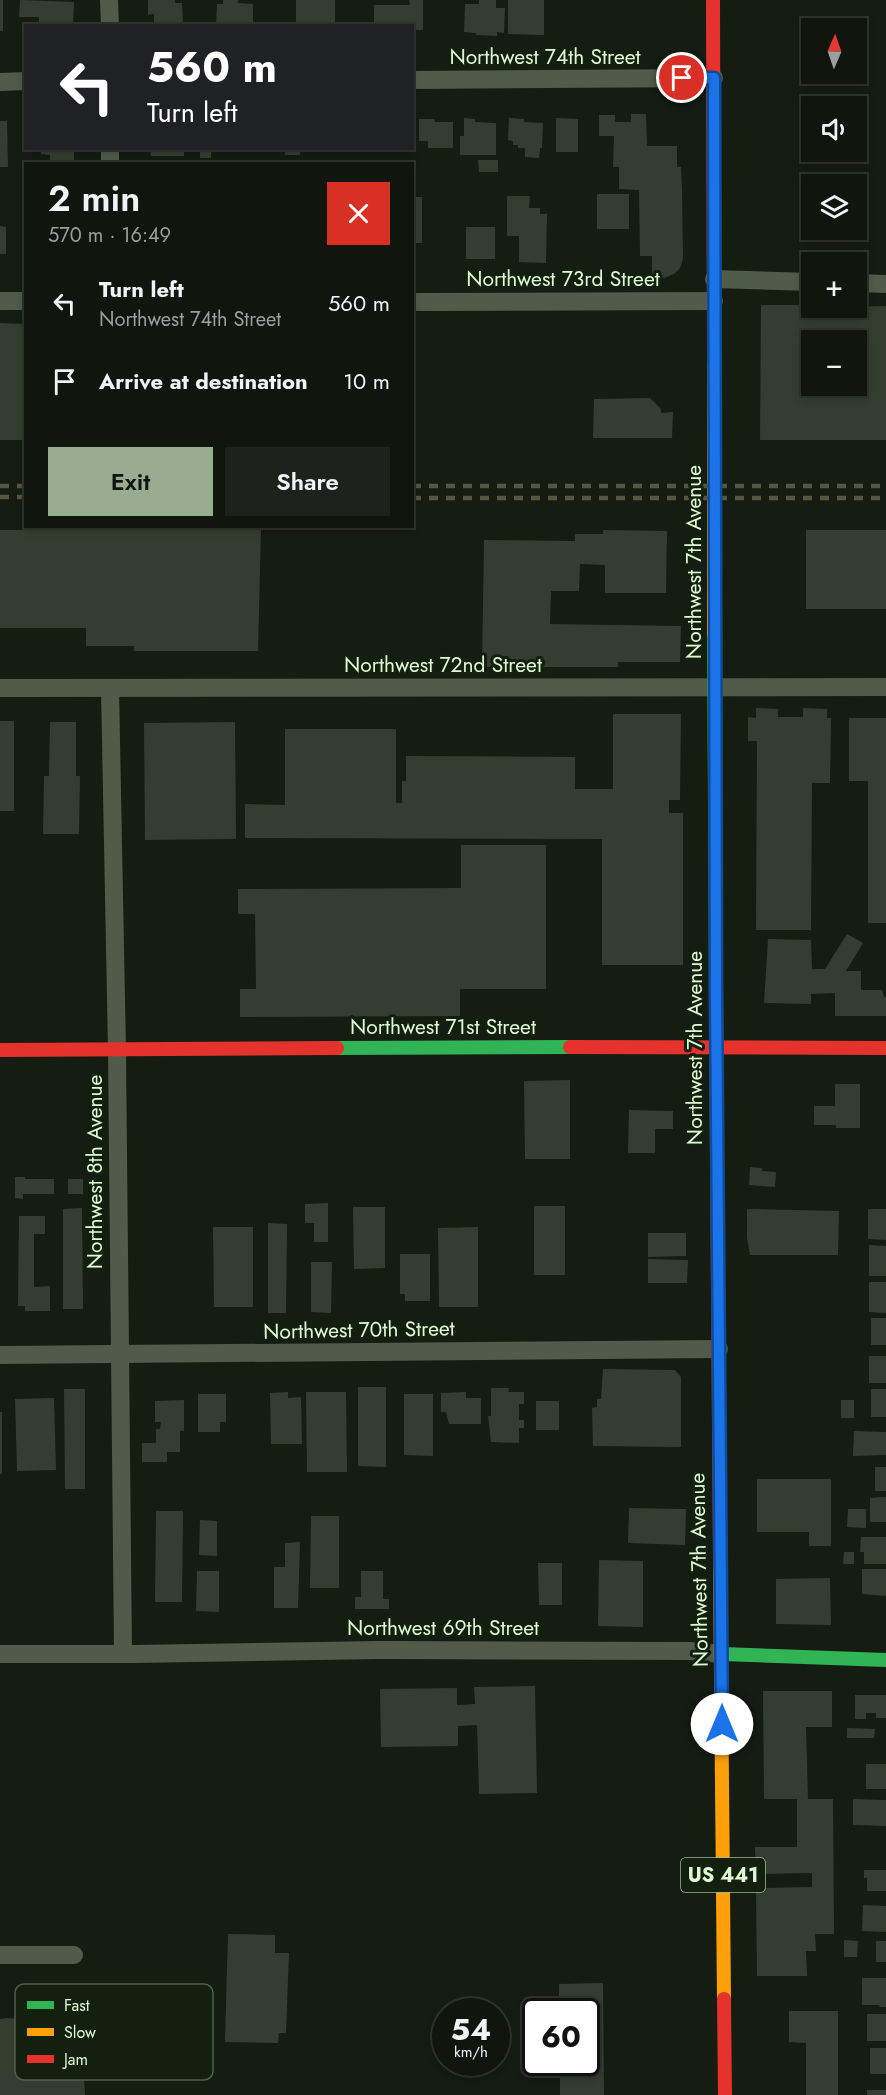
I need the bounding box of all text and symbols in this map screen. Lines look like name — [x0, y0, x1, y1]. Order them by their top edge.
north arrow — [801, 18, 867, 84]
map controls — [801, 18, 867, 396]
text: 560 m — [147, 37, 277, 98]
street label: Northwest 74th Street — [449, 42, 641, 72]
icon: left — [48, 48, 126, 126]
pin — [656, 52, 707, 103]
icon: arrive — [665, 61, 698, 94]
text: Turn left — [147, 93, 237, 132]
button: sound — [801, 96, 867, 162]
text: 2 min — [48, 172, 140, 224]
button: layers — [801, 174, 867, 240]
button: close — [327, 182, 390, 245]
text: 570 m · 16:49 — [48, 221, 171, 250]
button: + — [801, 252, 867, 318]
street label: Northwest 73rd Street — [466, 264, 660, 294]
text: Turn left — [99, 273, 184, 305]
icon: left — [48, 287, 81, 320]
text: 560 m — [328, 287, 390, 319]
text: Northwest 74th Street — [99, 305, 281, 334]
button: − — [801, 330, 867, 396]
icon: arrive — [48, 365, 81, 398]
text: Arrive at destination — [99, 365, 308, 397]
text: 10 m — [343, 365, 390, 397]
button: Exit — [48, 447, 213, 516]
button: Share — [225, 447, 390, 516]
street label: Northwest 7th Avenue — [679, 465, 709, 659]
street label: Northwest 72nd Street — [344, 650, 542, 680]
street label: Northwest 7th Avenue — [680, 951, 710, 1145]
street label: Northwest 71st Street — [350, 1012, 536, 1042]
street label: Northwest 8th Avenue — [80, 1074, 110, 1269]
street label: Northwest 70th Street — [263, 1313, 455, 1347]
street label: Northwest 7th Avenue — [682, 1472, 716, 1667]
street label: Northwest 69th Street — [347, 1613, 539, 1643]
position arrow — [690, 1692, 754, 1756]
road number: US 441 — [681, 1858, 765, 1892]
legend — [15, 1984, 213, 2080]
text: Fast — [64, 1994, 90, 2017]
speed limit sign: 60 — [522, 1998, 600, 2076]
text: 54 — [451, 2008, 491, 2051]
text: Slow — [64, 2021, 96, 2044]
text: km/h — [454, 2041, 488, 2063]
text: Jam — [62, 2048, 88, 2071]

